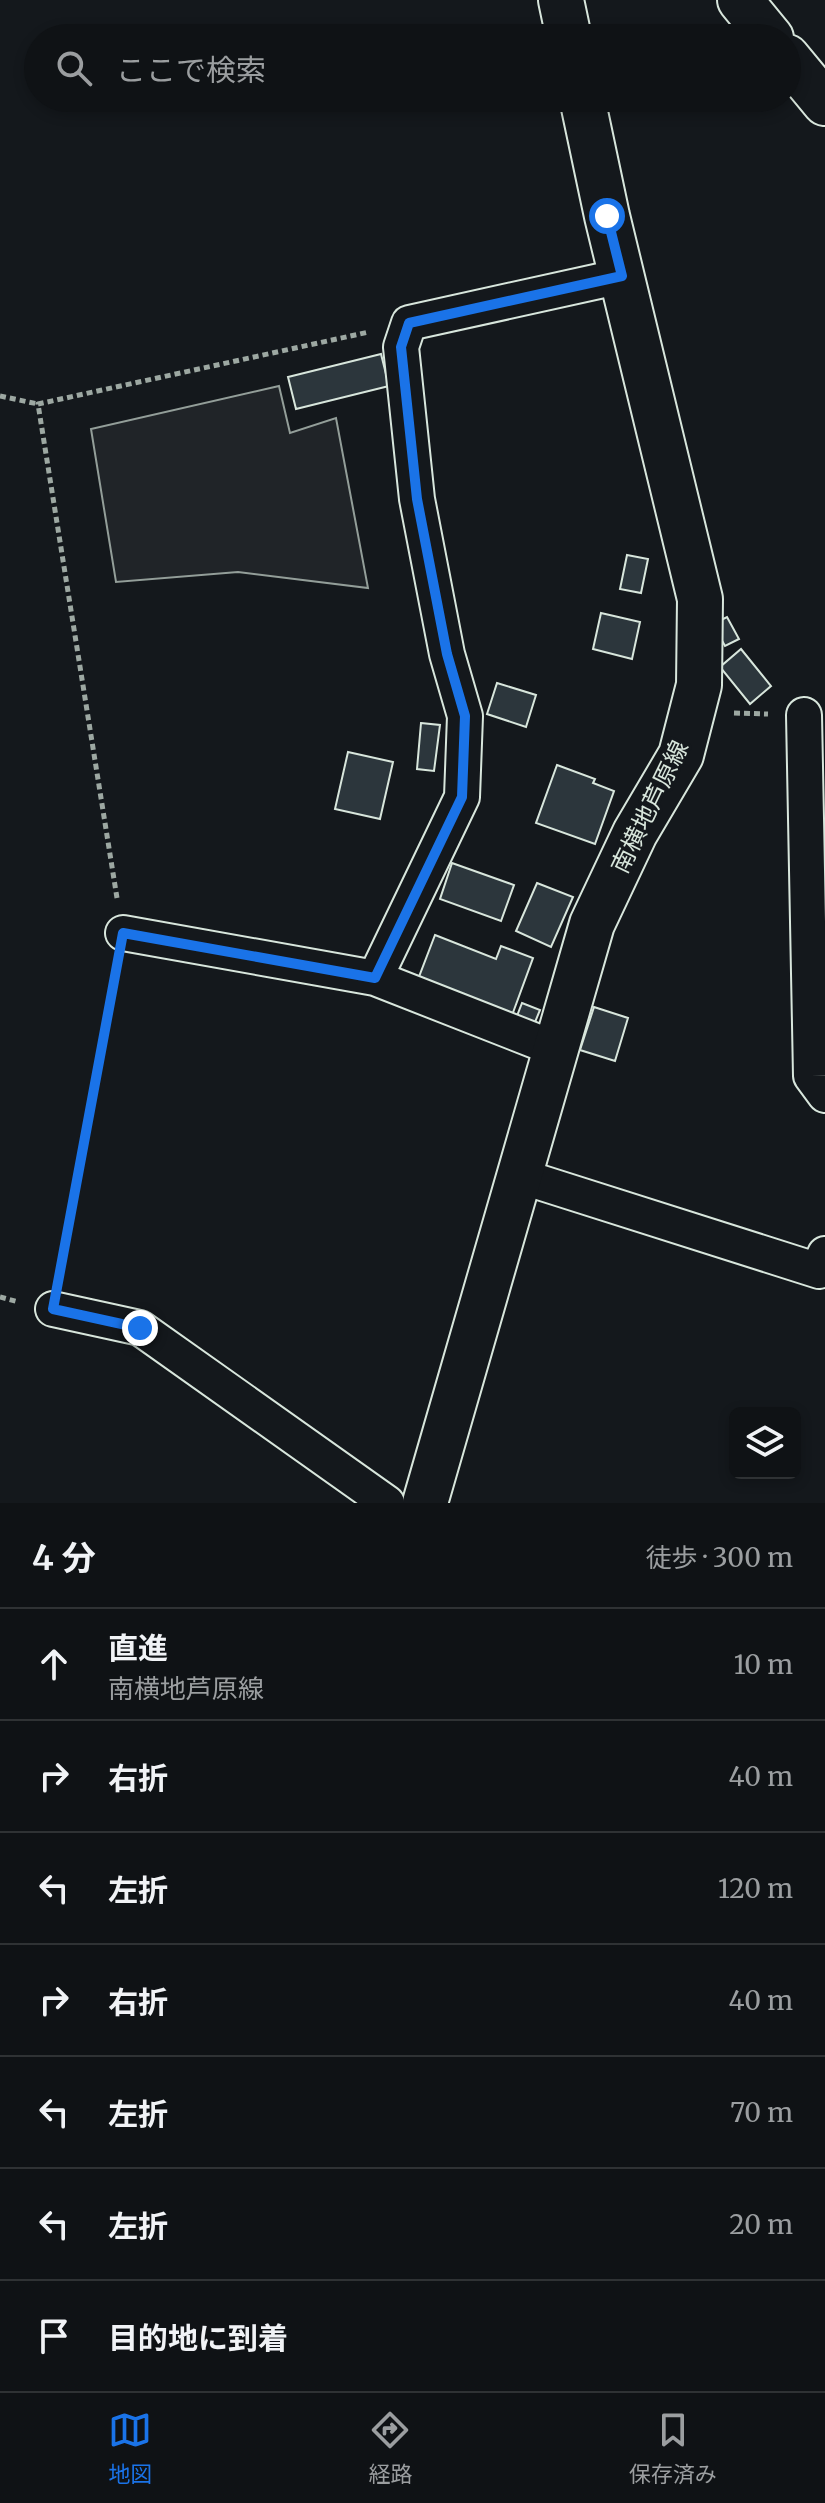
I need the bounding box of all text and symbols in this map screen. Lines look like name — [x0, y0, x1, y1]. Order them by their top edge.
search box — [24, 24, 801, 112]
icon: search — [52, 46, 96, 90]
text: ここで検索 — [116, 51, 266, 89]
route start — [589, 198, 625, 234]
street label: 南横地芦原線 — [604, 735, 695, 878]
route end — [122, 1310, 158, 1346]
map controls — [729, 1407, 801, 1479]
button: layers — [729, 1407, 801, 1479]
text: 4 分 — [32, 1537, 96, 1579]
text: 徒歩 · 300 m — [645, 1541, 793, 1574]
text: 直進 — [108, 1629, 168, 1667]
icon: ahead — [32, 1642, 76, 1686]
text: 10 m — [734, 1648, 793, 1681]
text: 南横地芦原線 — [108, 1672, 264, 1705]
icon: right — [32, 1754, 76, 1798]
text: 右折 — [108, 1759, 168, 1797]
text: 40 m — [729, 1760, 793, 1793]
icon: left — [32, 1866, 76, 1910]
text: 左折 — [108, 1871, 168, 1909]
text: 120 m — [718, 1872, 793, 1905]
icon: right — [32, 1978, 76, 2022]
text: 右折 — [108, 1983, 168, 2021]
text: 40 m — [729, 1984, 793, 2017]
icon: left — [32, 2090, 76, 2134]
text: 左折 — [108, 2095, 168, 2133]
text: 70 m — [730, 2096, 793, 2129]
icon: left — [32, 2202, 76, 2246]
text: 左折 — [108, 2207, 168, 2245]
text: 20 m — [729, 2208, 793, 2241]
icon: arrive — [32, 2314, 76, 2358]
text: 目的地に到着 — [108, 2319, 288, 2357]
tab: 地図 — [108, 2408, 152, 2488]
tab: 経路 — [368, 2408, 413, 2488]
tab: 保存済み — [629, 2408, 717, 2488]

